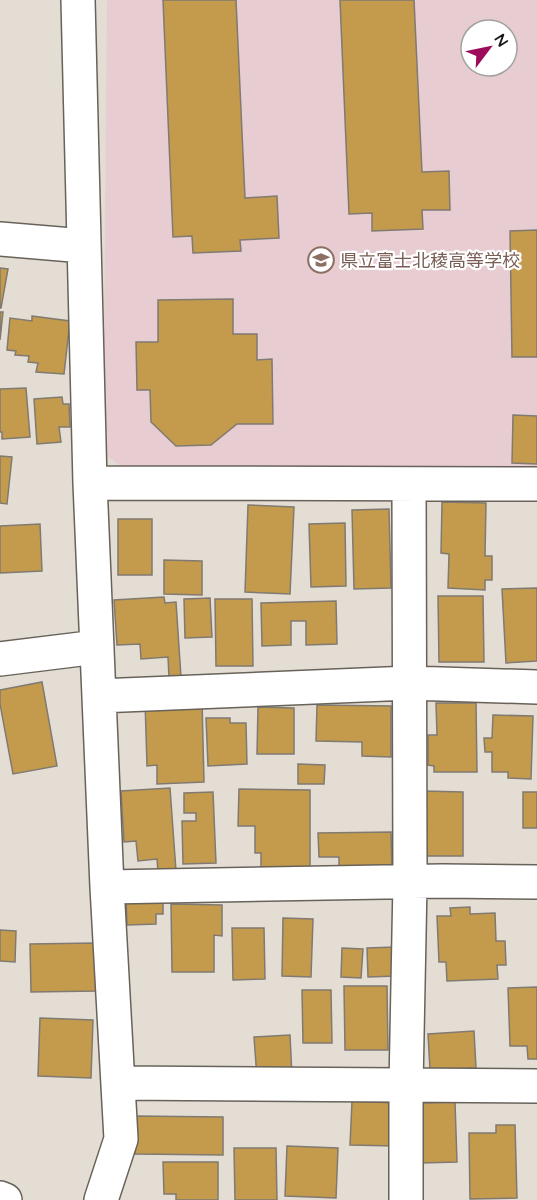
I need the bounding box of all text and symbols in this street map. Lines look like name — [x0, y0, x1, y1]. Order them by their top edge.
north arrow — [459, 18, 519, 78]
text: N — [490, 30, 513, 50]
school or university icon: 県立富士北稜高等学校 — [306, 245, 336, 275]
place label: 県立富士北稜高等学校 — [340, 249, 520, 272]

